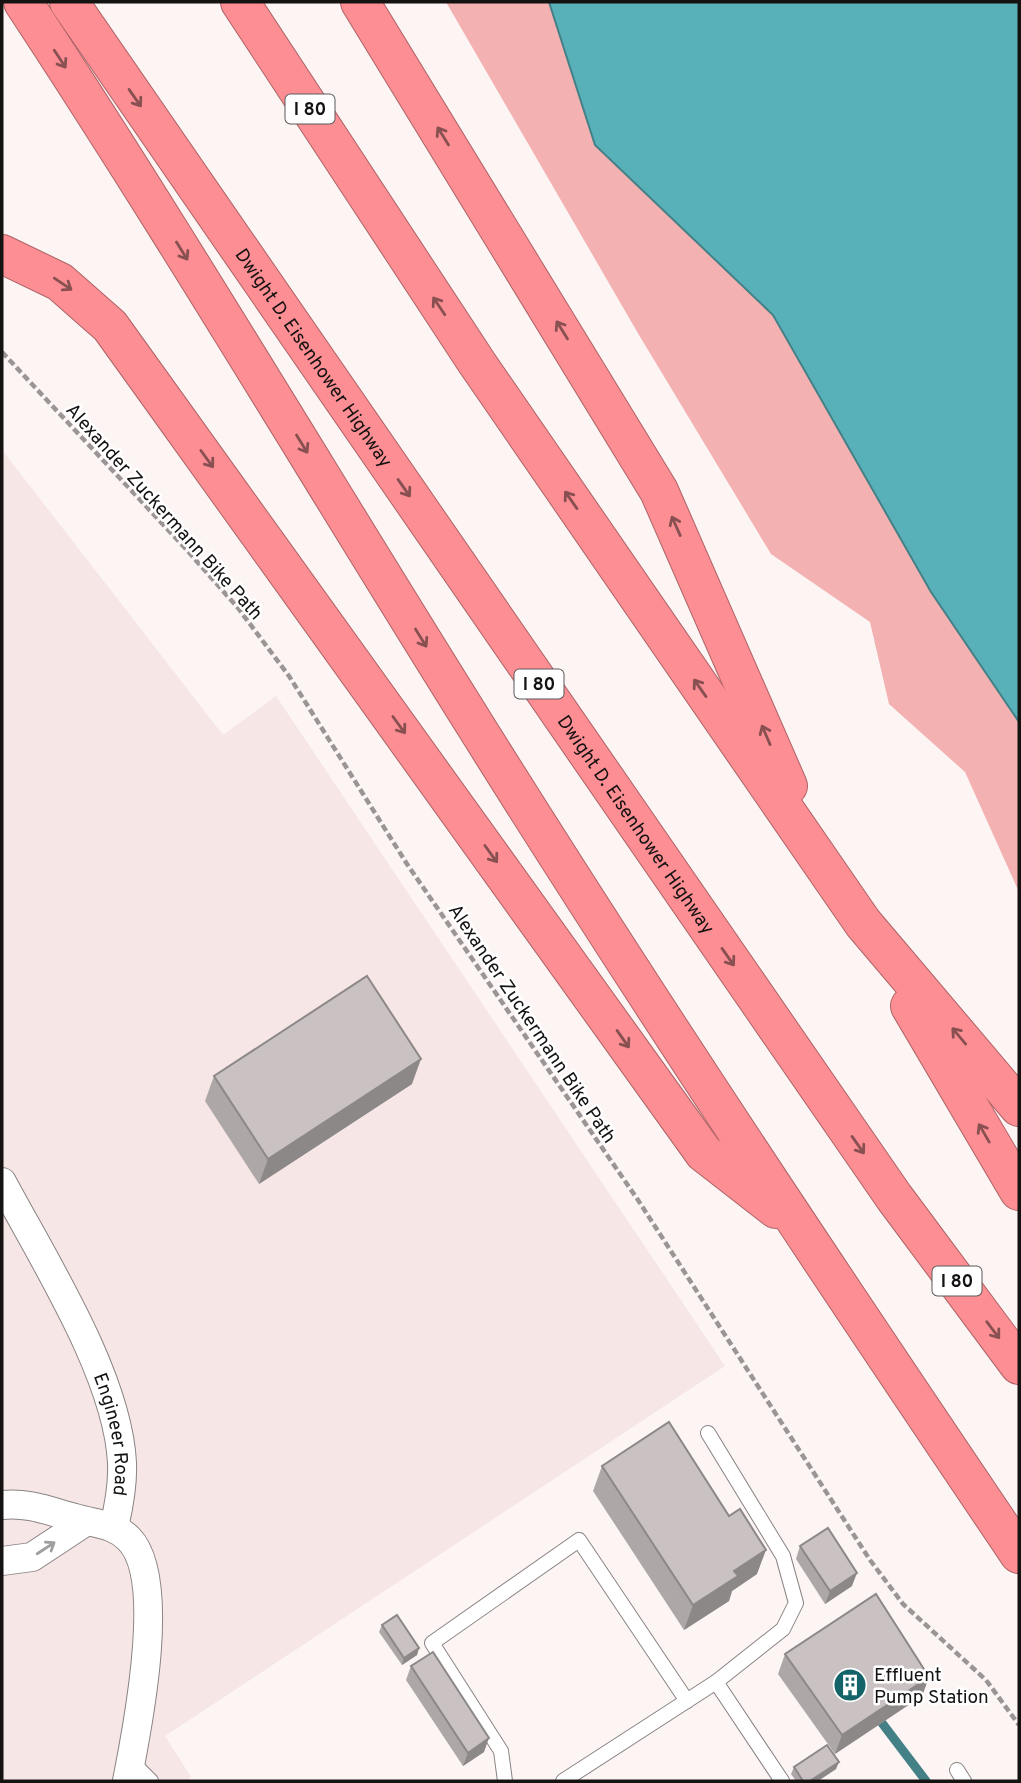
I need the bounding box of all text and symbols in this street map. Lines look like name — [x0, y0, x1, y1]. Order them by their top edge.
one-way arrow — [53, 49, 68, 68]
one-way arrow — [128, 88, 142, 107]
road number: I 80 — [286, 94, 334, 124]
one-way arrow — [435, 126, 449, 146]
one-way arrow — [176, 240, 190, 260]
street label: Dwight D. Eisenhower Highway — [229, 244, 397, 473]
one-way arrow — [53, 277, 72, 292]
one-way arrow — [432, 297, 446, 316]
one-way arrow — [554, 320, 568, 340]
street label: Alexander Zuckermann Bike Path — [60, 399, 267, 626]
one-way arrow — [296, 434, 310, 454]
one-way arrow — [200, 449, 214, 468]
one-way arrow — [396, 478, 411, 497]
one-way arrow — [564, 491, 578, 511]
one-way arrow — [669, 516, 682, 537]
one-way arrow — [415, 627, 429, 647]
road number: I 80 — [514, 670, 564, 698]
one-way arrow — [693, 679, 708, 698]
street label: Dwight D. Eisenhower Highway — [551, 711, 719, 939]
one-way arrow — [391, 716, 406, 735]
one-way arrow — [759, 725, 772, 746]
one-way arrow — [484, 844, 498, 863]
street label: Alexander Zuckermann Bike Path — [442, 900, 621, 1148]
one-way arrow — [721, 947, 735, 967]
one-way arrow — [951, 1027, 967, 1045]
one-way arrow — [616, 1029, 630, 1048]
one-way arrow — [977, 1123, 990, 1144]
one-way arrow — [851, 1135, 865, 1154]
road number: I 80 — [932, 1266, 982, 1296]
one-way arrow — [986, 1320, 1001, 1339]
street label: Engineer Road — [87, 1370, 132, 1497]
one-way arrow — [36, 1540, 55, 1555]
place label: Effluent Pump Station — [874, 1664, 989, 1710]
building icon: Effluent Pump Station — [831, 1666, 869, 1704]

